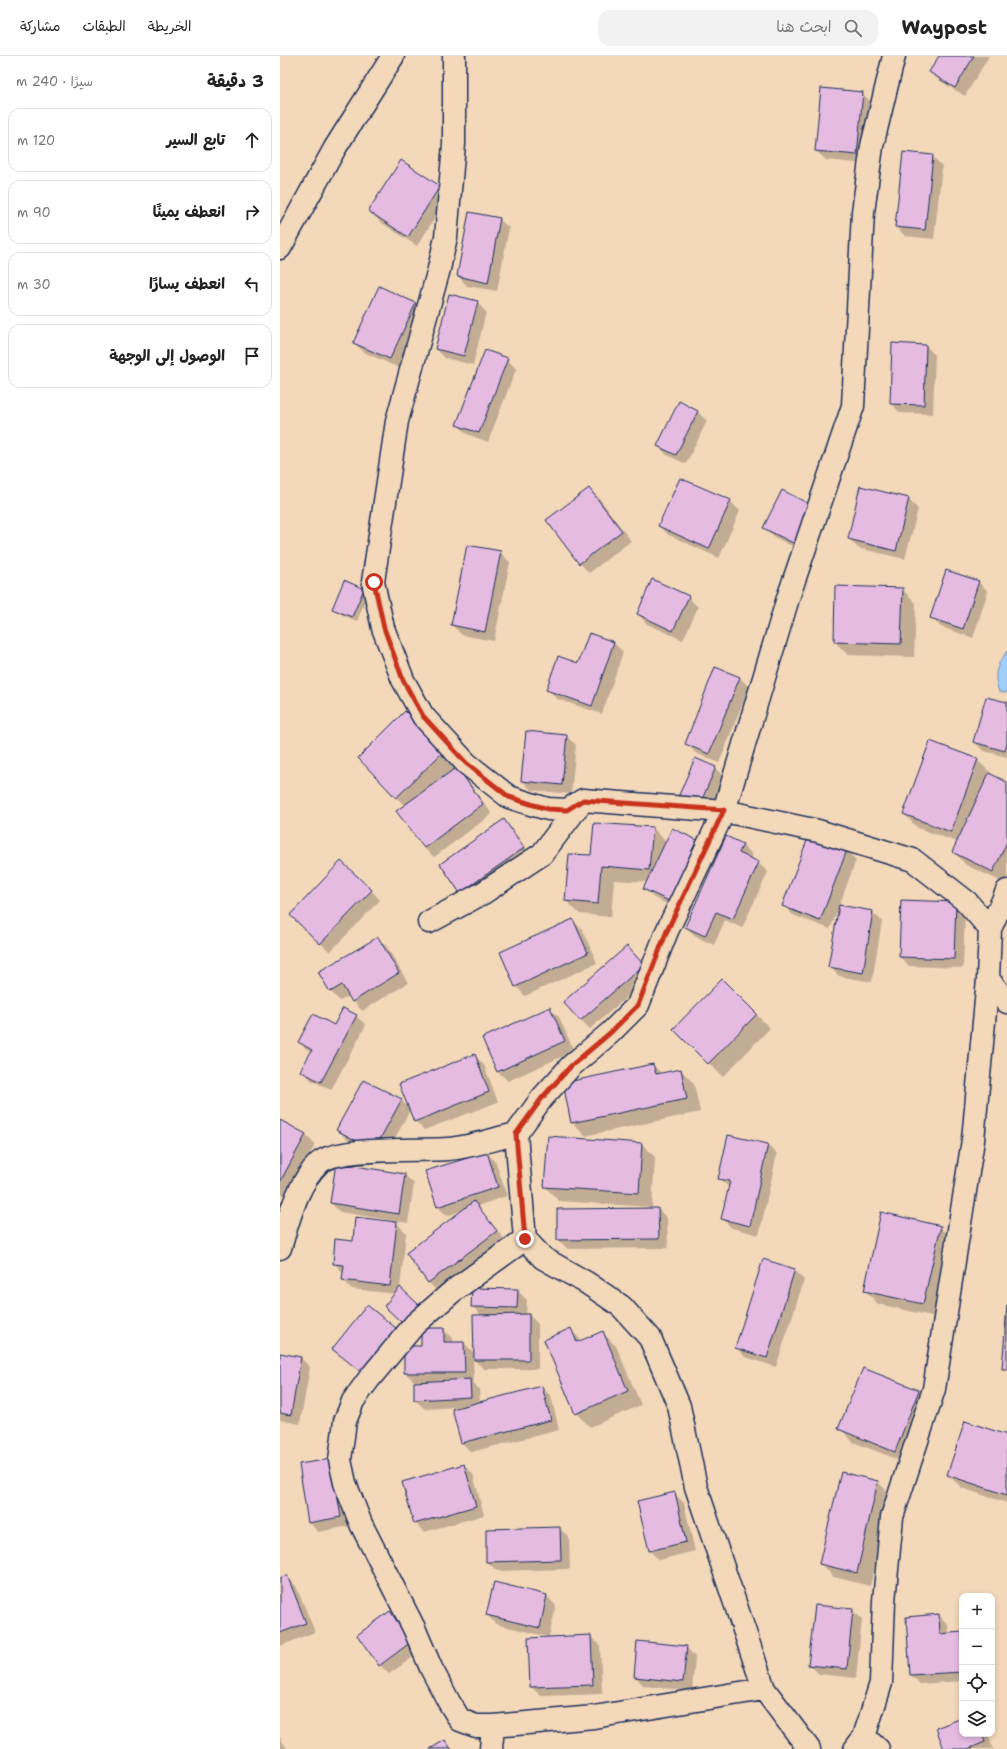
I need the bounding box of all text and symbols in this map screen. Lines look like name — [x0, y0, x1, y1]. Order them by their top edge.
search box — [598, 10, 878, 46]
text: Waypost — [902, 15, 987, 40]
text: مشاركة — [20, 17, 60, 35]
text: الطبقات — [82, 17, 126, 35]
text: الخريطة — [148, 17, 191, 35]
text: ابحث هنا — [776, 17, 832, 37]
icon: search — [842, 17, 864, 39]
text: 3 دقيقة — [207, 70, 264, 92]
text: سيرًا · 240 m — [16, 73, 93, 90]
icon: ahead — [241, 129, 263, 151]
text: تابع السير — [166, 130, 225, 150]
text: 120 m — [17, 132, 55, 149]
icon: right — [241, 201, 263, 223]
text: انعطف يمينًا — [153, 202, 225, 222]
text: 90 m — [17, 204, 51, 221]
icon: left — [241, 273, 263, 295]
text: انعطف يسارًا — [149, 274, 225, 294]
text: 30 m — [17, 276, 51, 293]
icon: arrive — [241, 345, 263, 367]
text: الوصول إلى الوجهة — [109, 346, 225, 366]
route start — [365, 573, 383, 591]
route end — [516, 1230, 534, 1248]
map controls — [959, 1593, 995, 1737]
button: + — [959, 1593, 995, 1629]
button: − — [959, 1629, 995, 1665]
button: locate — [959, 1665, 995, 1701]
button: layers — [959, 1701, 995, 1737]

